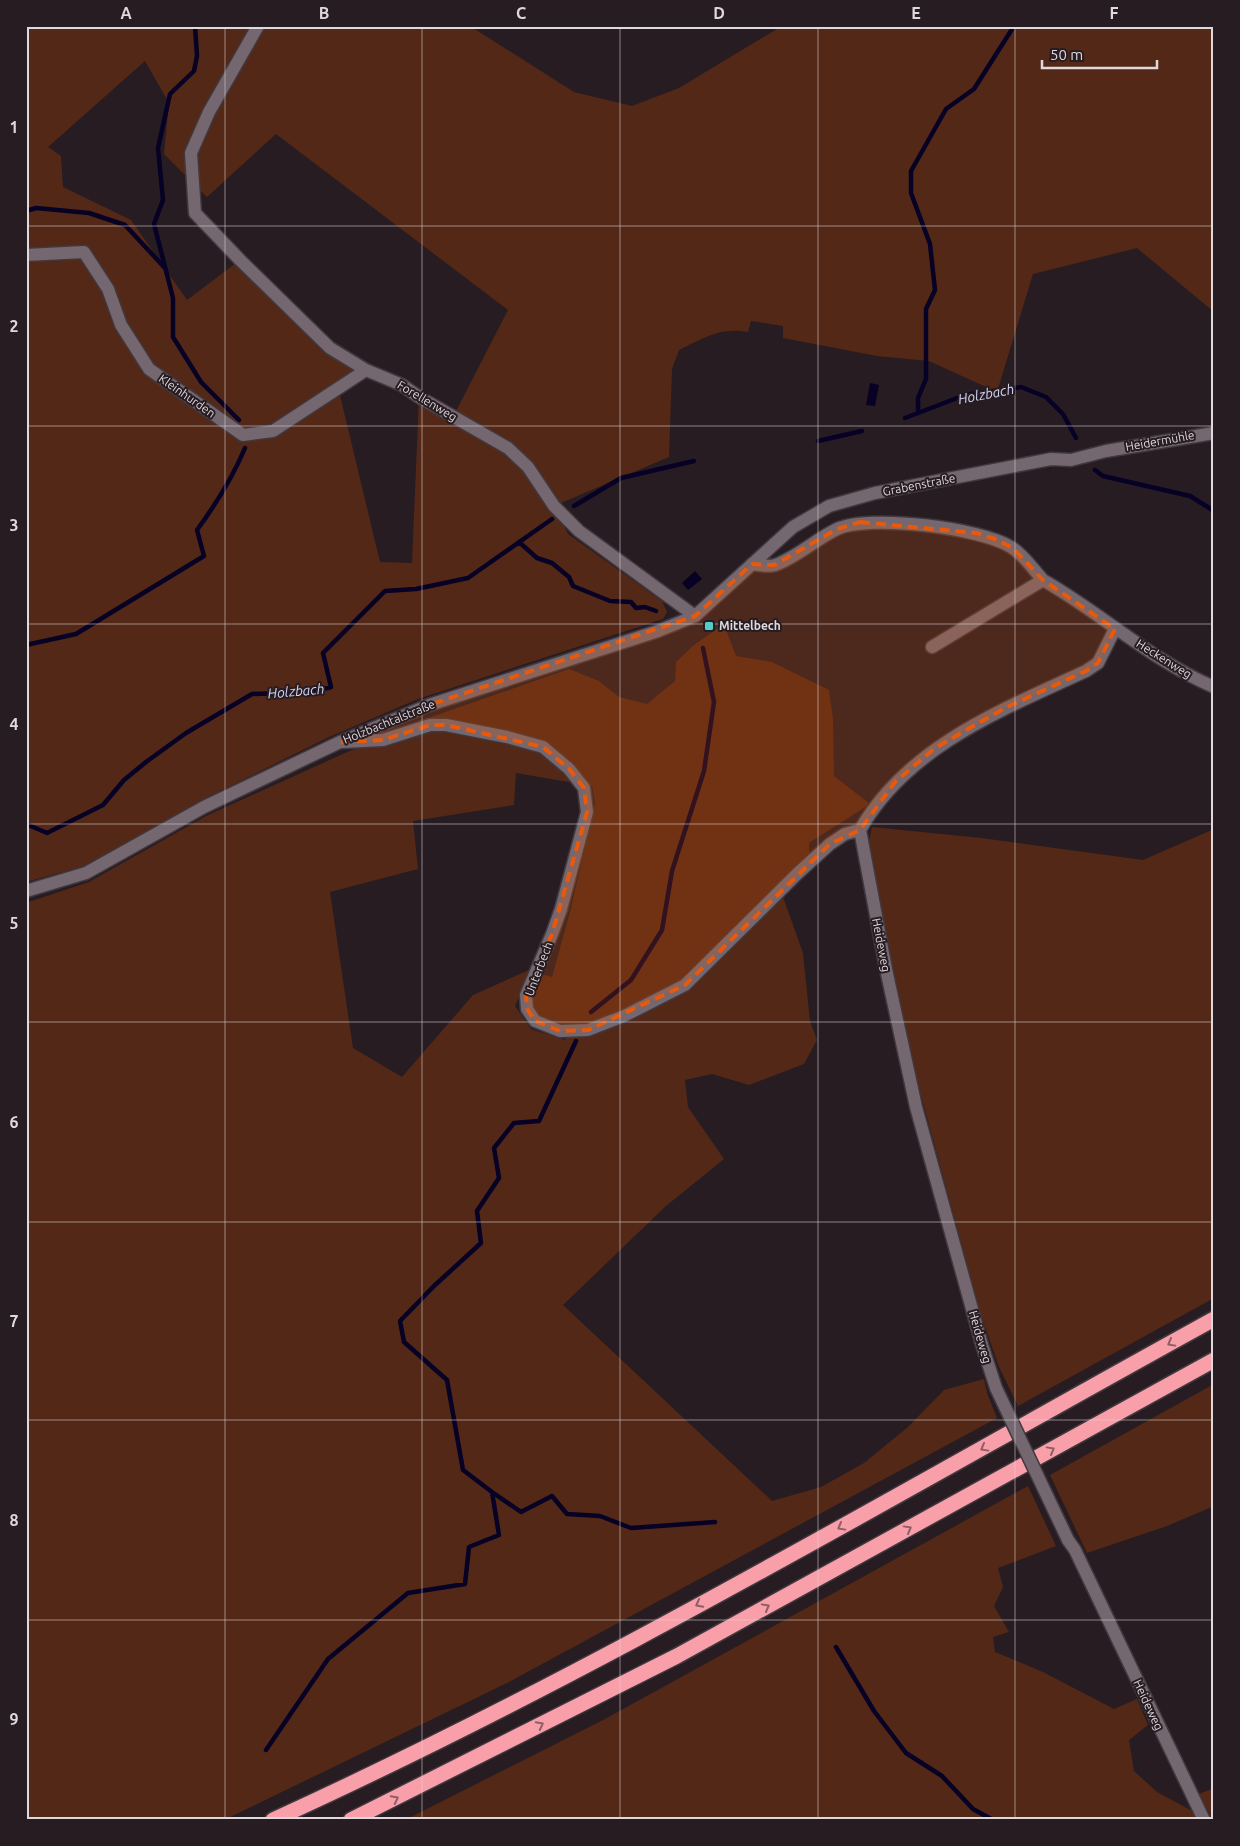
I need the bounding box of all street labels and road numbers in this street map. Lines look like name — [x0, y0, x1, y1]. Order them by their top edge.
street label: Kleinhurden — [157, 371, 218, 420]
street label: Forellenweg — [395, 378, 459, 423]
street label: Heidermühle — [1124, 428, 1195, 453]
street label: Grabenstraße — [882, 471, 956, 498]
street label: Heckenweg — [1134, 636, 1194, 681]
street label: Holzbachtalstraße — [341, 697, 437, 746]
street label: Heideweg — [870, 917, 893, 973]
street label: Unterbech — [522, 940, 555, 998]
street label: Heideweg — [967, 1309, 994, 1365]
street label: Heideweg — [1131, 1677, 1166, 1732]

